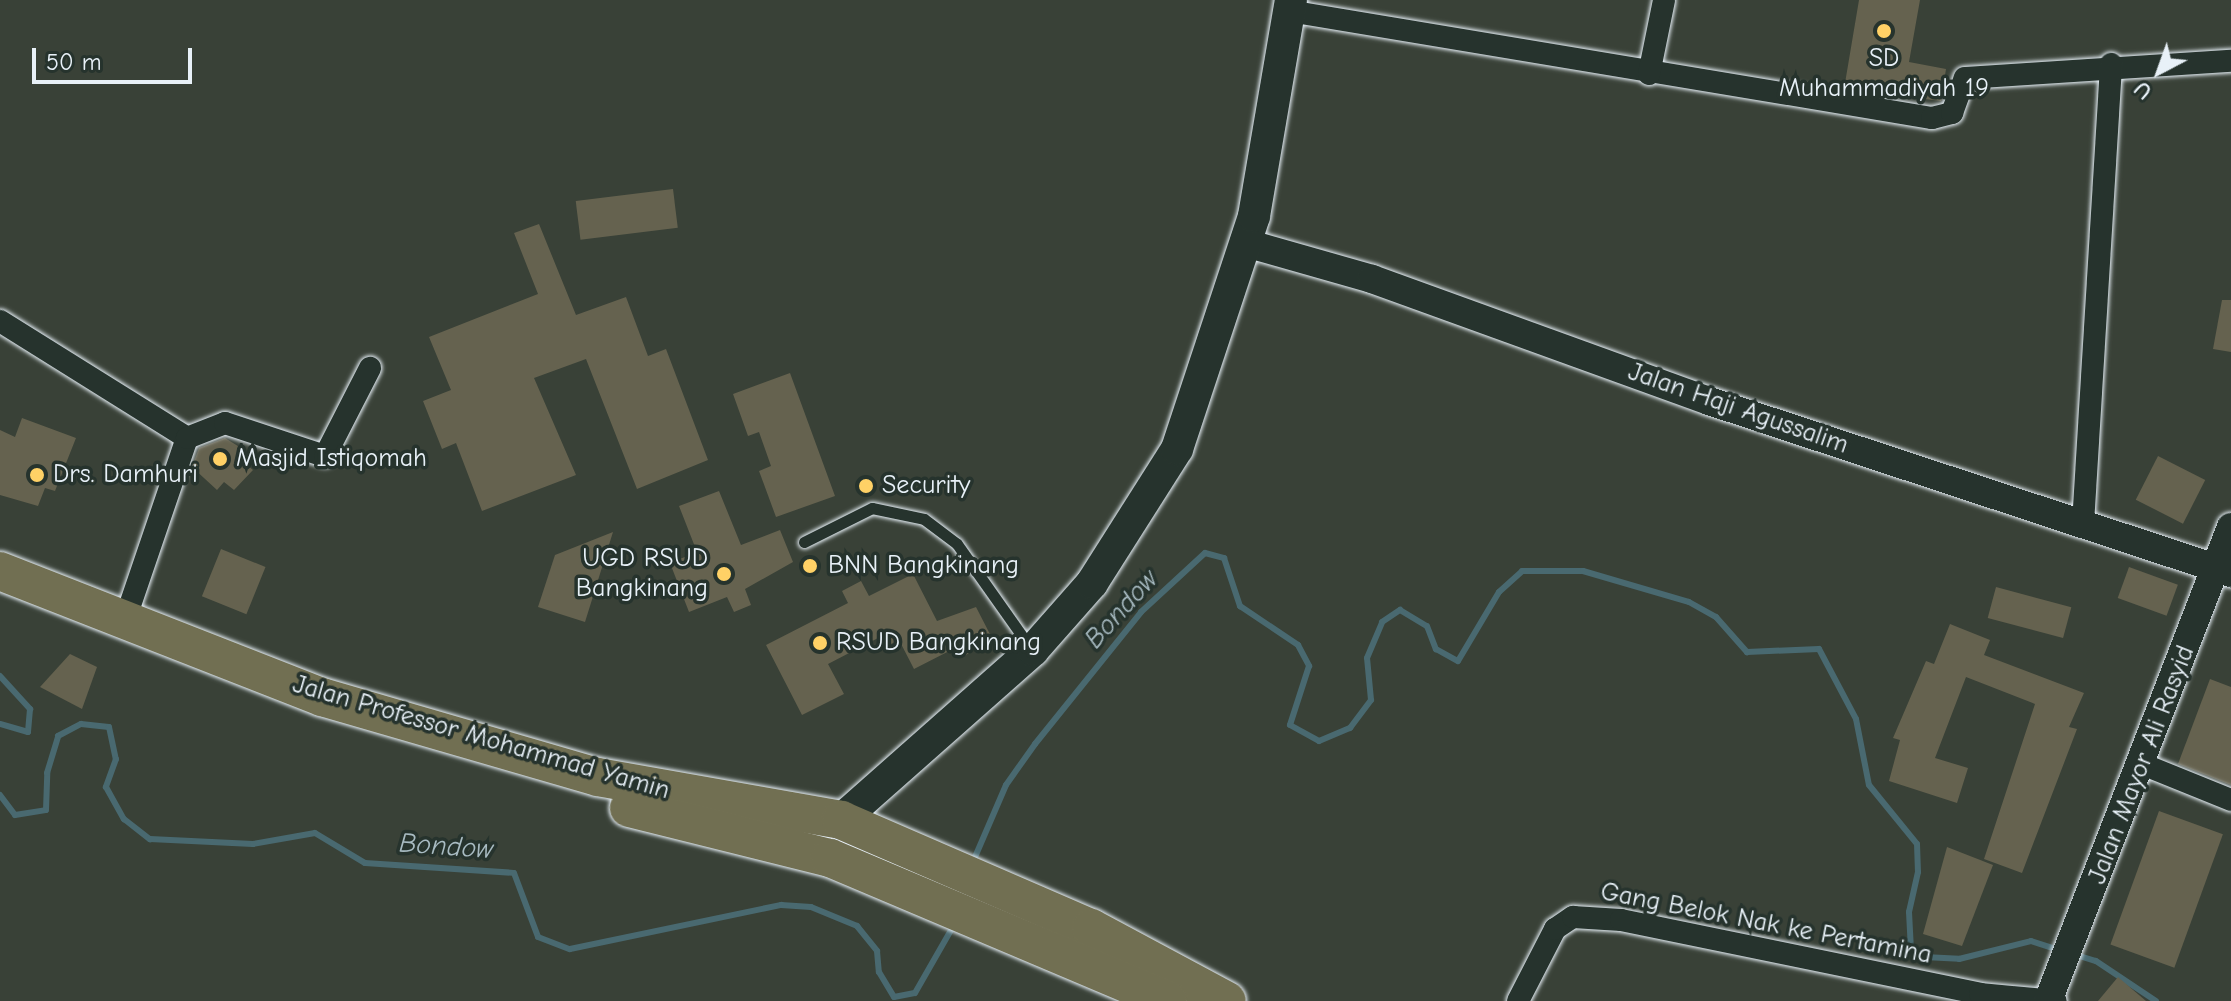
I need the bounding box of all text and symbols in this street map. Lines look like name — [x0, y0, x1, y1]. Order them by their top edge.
marker: SD Muhammadiyah 19 — [1875, 22, 1893, 40]
scale bar — [36, 32, 196, 82]
north arrow — [2119, 32, 2199, 112]
place label: SD Muhammadiyah 19 — [1779, 43, 1989, 104]
text: 50 m — [46, 48, 102, 76]
text: U — [2129, 75, 2157, 105]
street label: Jalan Haji Agussalim — [1624, 357, 1852, 461]
place label: Masjid Istiqomah — [236, 443, 427, 475]
marker: Masjid Istiqomah — [211, 450, 229, 468]
place label: Drs. Damhuri — [53, 459, 198, 491]
marker: Drs. Damhuri — [28, 466, 46, 484]
place label: Security — [882, 470, 970, 502]
marker: Security — [857, 477, 875, 495]
place label: UGD RSUD Bangkinang — [576, 543, 708, 604]
place label: BNN Bangkinang — [828, 550, 1019, 582]
marker: BNN Bangkinang — [799, 555, 821, 577]
water label: Bondow — [1077, 563, 1165, 655]
marker: UGD RSUD Bangkinang — [715, 565, 733, 583]
place label: RSUD Bangkinang — [836, 627, 1041, 659]
marker: RSUD Bangkinang — [811, 634, 829, 652]
street label: Jalan Mayor Ali Rasyid — [2082, 641, 2202, 889]
street label: Jalan Professor Mohammad Yamin — [289, 669, 673, 807]
water label: Bondow — [398, 826, 494, 866]
street label: Gang Belok Nak ke Pertamina — [1598, 877, 1934, 971]

